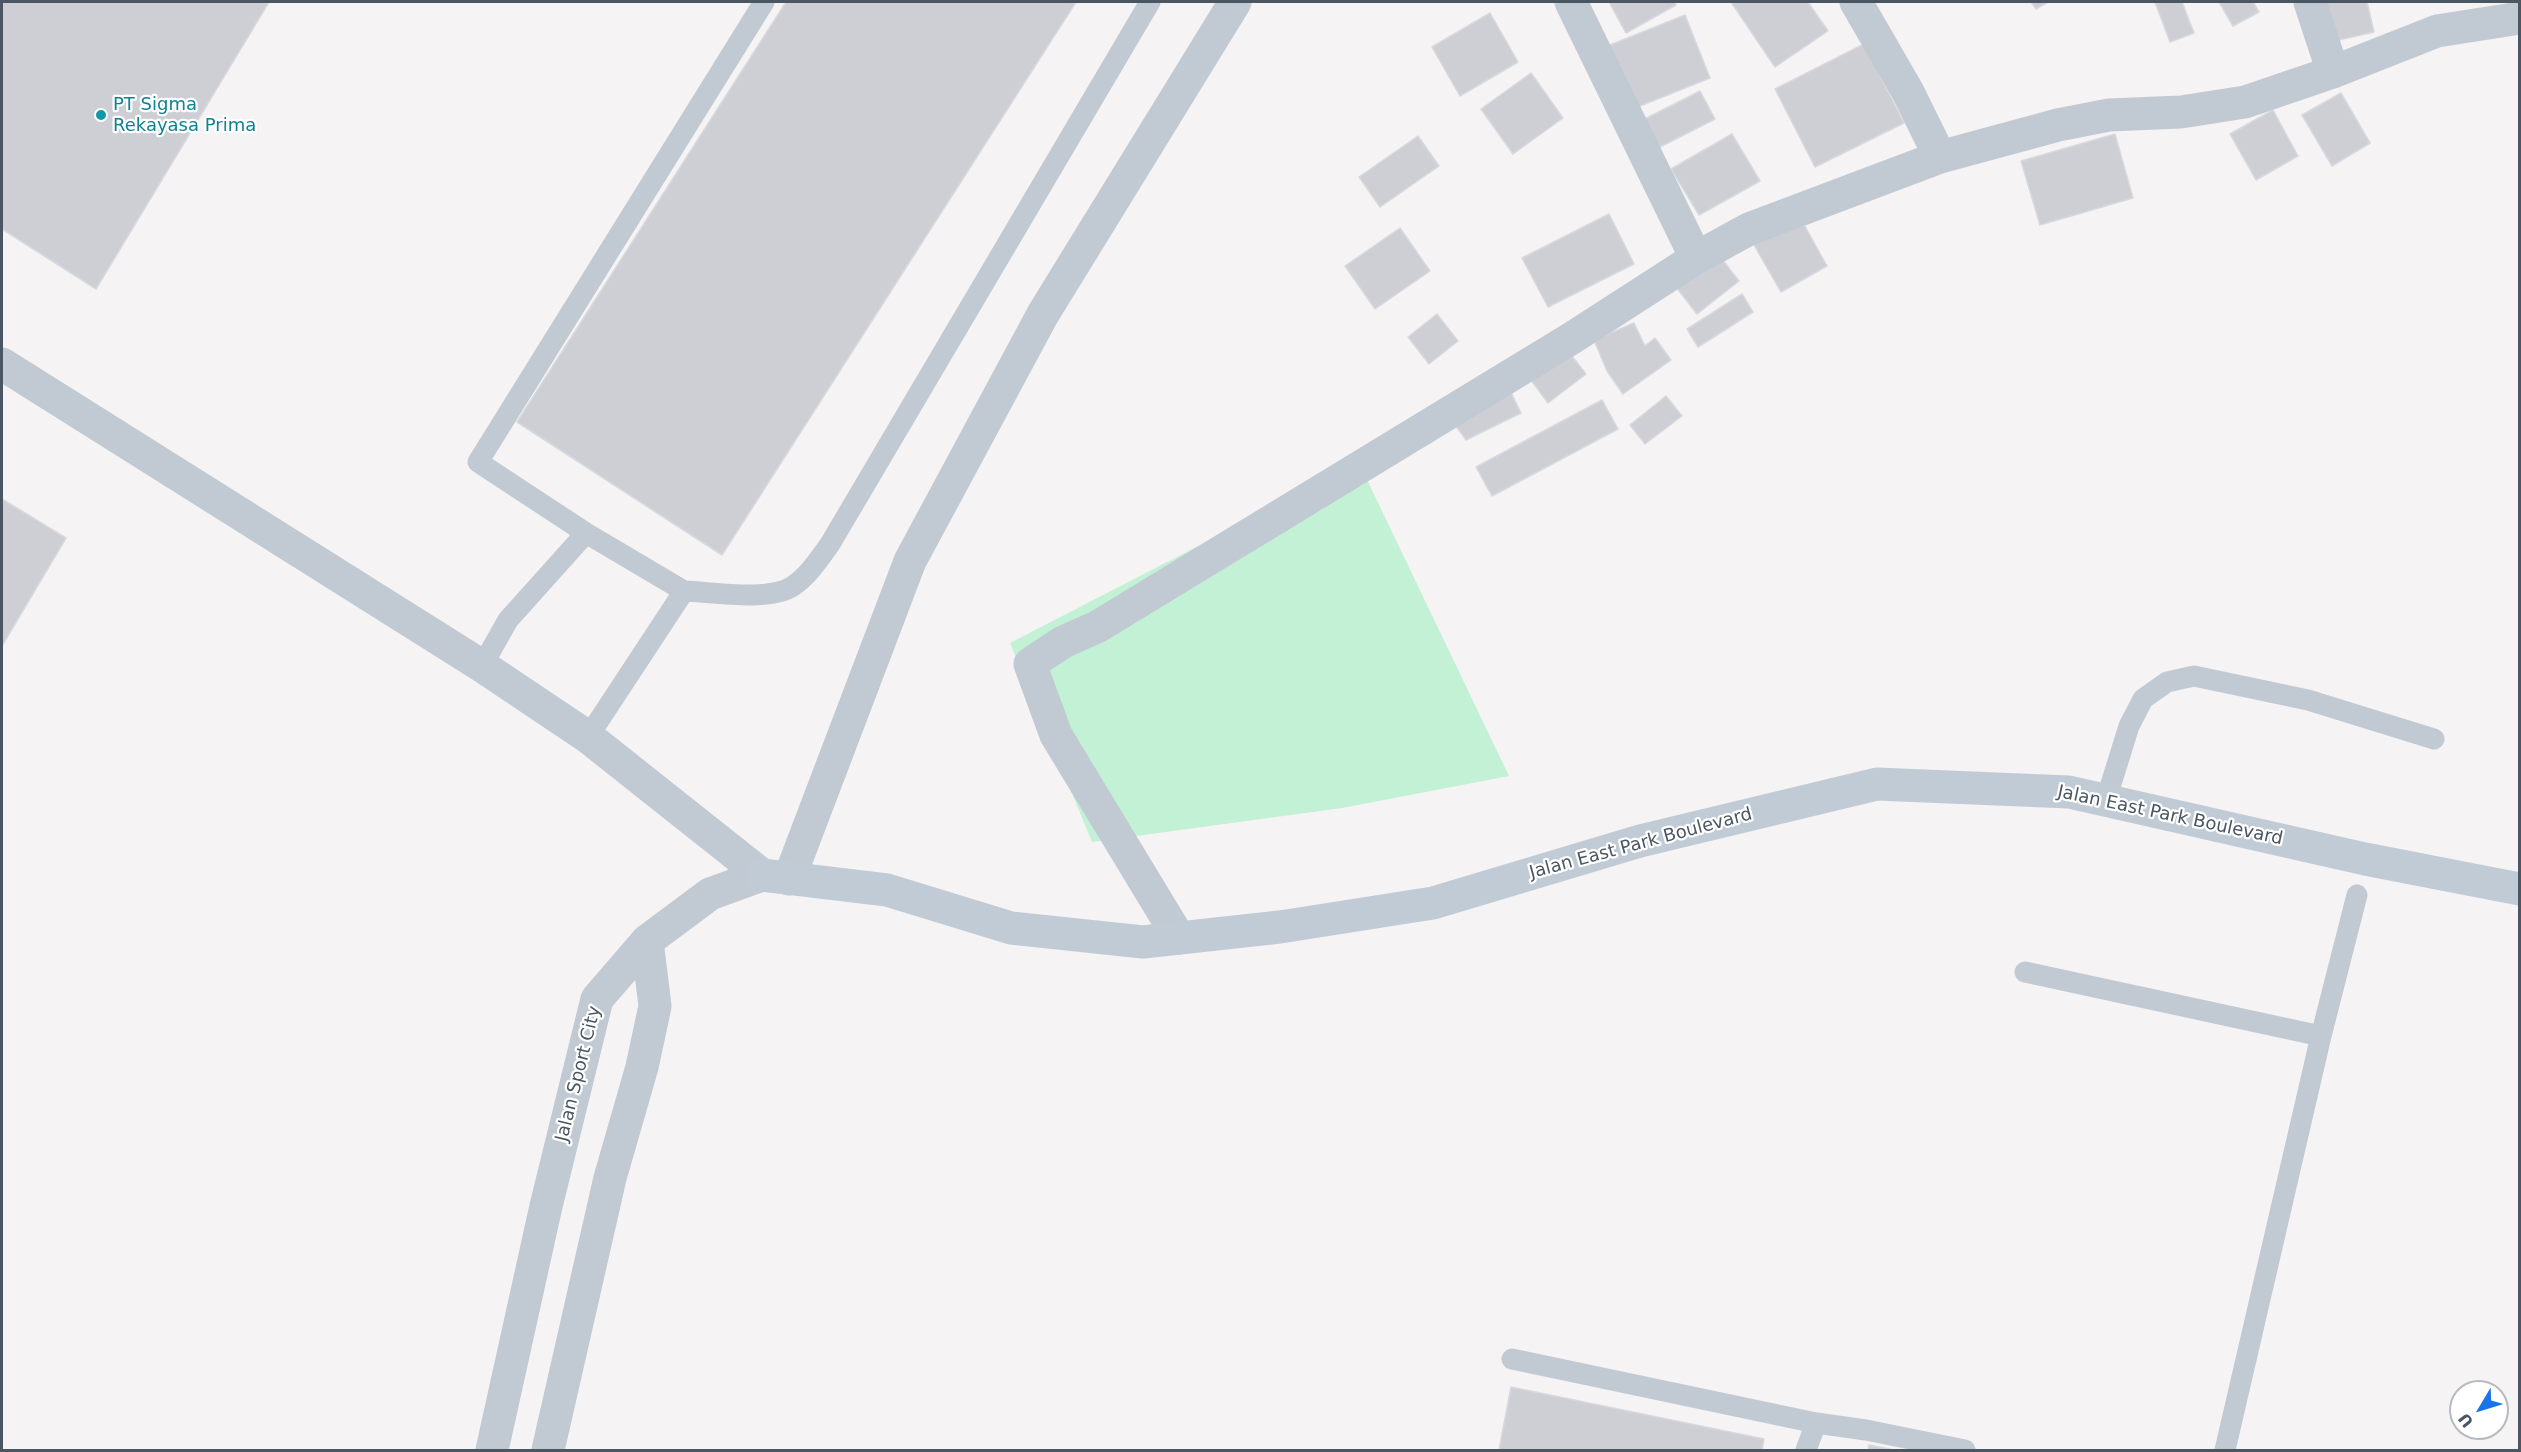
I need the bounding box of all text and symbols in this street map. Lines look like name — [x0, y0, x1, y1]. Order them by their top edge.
place label: PT Sigma Rekayasa Prima — [113, 94, 256, 136]
marker: PT Sigma Rekayasa Prima — [94, 108, 108, 122]
street label: Jalan East Park Boulevard — [2055, 782, 2285, 850]
street label: Jalan East Park Boulevard — [1527, 804, 1755, 884]
street label: Jalan Sport City — [552, 1004, 606, 1144]
north arrow — [2449, 1380, 2509, 1440]
text: U — [2455, 1409, 2477, 1431]

